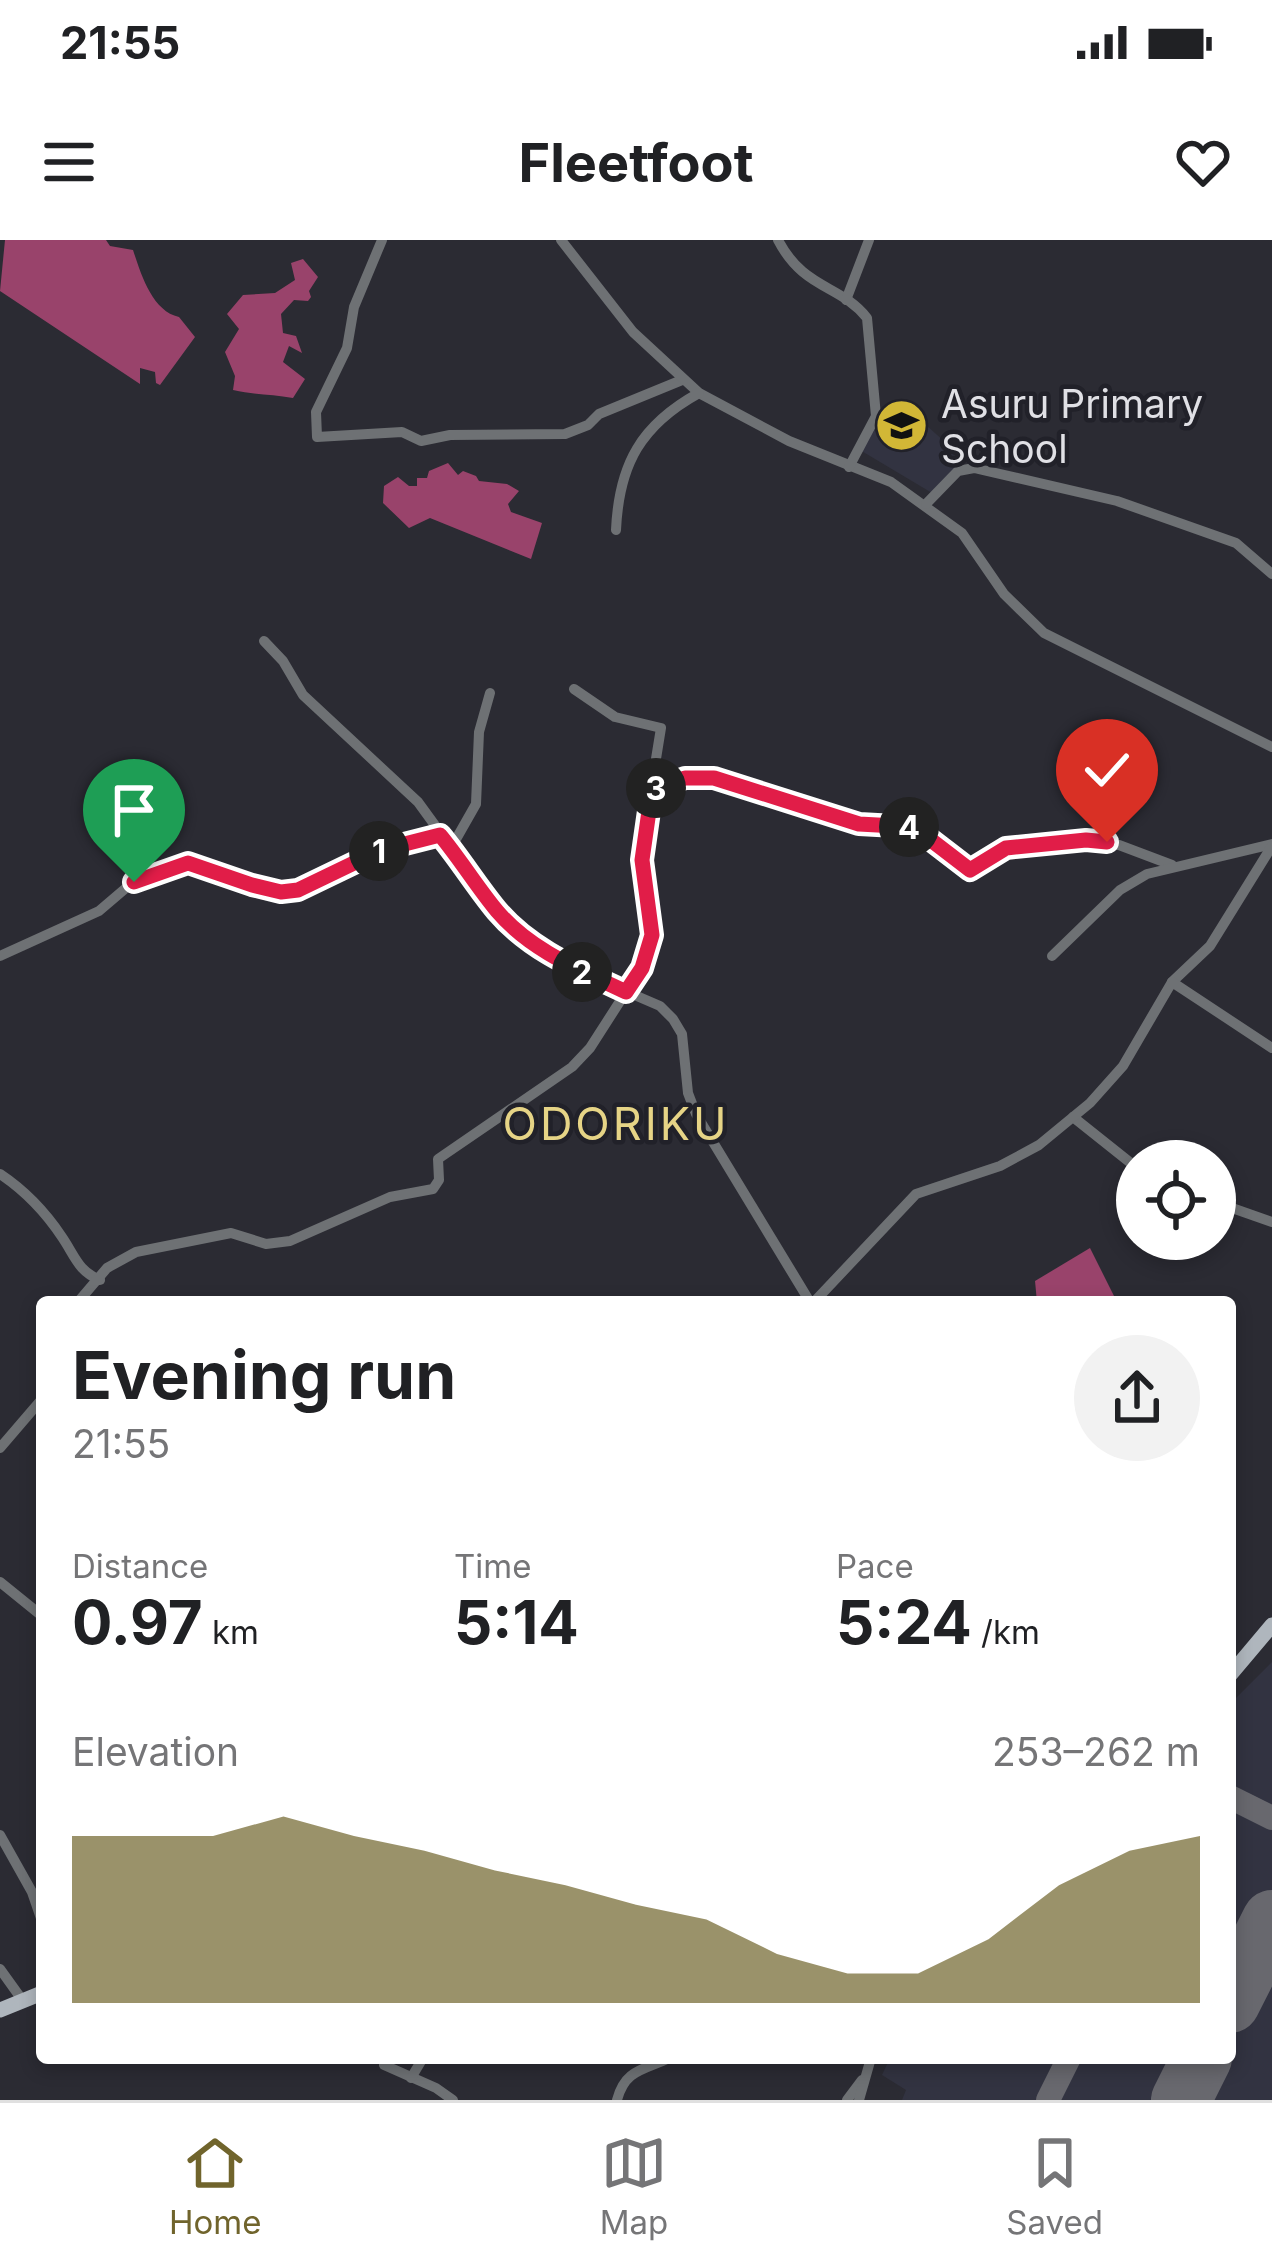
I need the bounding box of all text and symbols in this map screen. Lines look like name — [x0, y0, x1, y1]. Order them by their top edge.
text: 21:55 — [60, 15, 180, 70]
icon: menu — [36, 129, 102, 195]
icon: heart — [1170, 129, 1236, 195]
text: Fleetfoot — [518, 130, 754, 195]
place label: Asuru Primary School — [941, 380, 1203, 472]
school or university icon: Asuru Primary School — [874, 397, 930, 453]
pin — [1056, 719, 1158, 842]
icon: check — [1074, 737, 1140, 803]
pin: 3 — [626, 758, 686, 818]
pin — [83, 759, 185, 882]
text: 3 — [645, 768, 667, 808]
icon: arrive — [101, 777, 167, 843]
pin: 4 — [879, 797, 939, 857]
text: 4 — [898, 807, 920, 847]
pin: 1 — [349, 821, 409, 881]
text: 1 — [372, 831, 386, 871]
pin: 2 — [552, 942, 612, 1002]
text: 2 — [572, 952, 592, 992]
district label: ODORIKU — [502, 1096, 730, 1151]
map controls — [1116, 1140, 1236, 1260]
button: locate — [1116, 1140, 1236, 1260]
text: Evening run — [72, 1335, 456, 1415]
button: share — [1074, 1335, 1200, 1461]
text: 21:55 — [72, 1420, 170, 1467]
text: Distance — [72, 1546, 208, 1586]
text: Time — [454, 1546, 531, 1586]
text: Pace — [836, 1546, 914, 1586]
text: 0.97 — [72, 1586, 203, 1658]
text: 5:14 — [454, 1586, 579, 1658]
text: 5:24 — [836, 1586, 972, 1658]
text: km — [203, 1612, 259, 1652]
text: /km — [972, 1612, 1040, 1652]
text: Elevation — [72, 1728, 239, 1775]
text: 253–262 m — [992, 1728, 1200, 1775]
tab: Home — [169, 2130, 262, 2242]
tab: Map — [600, 2130, 668, 2242]
tab: Saved — [1006, 2130, 1103, 2242]

